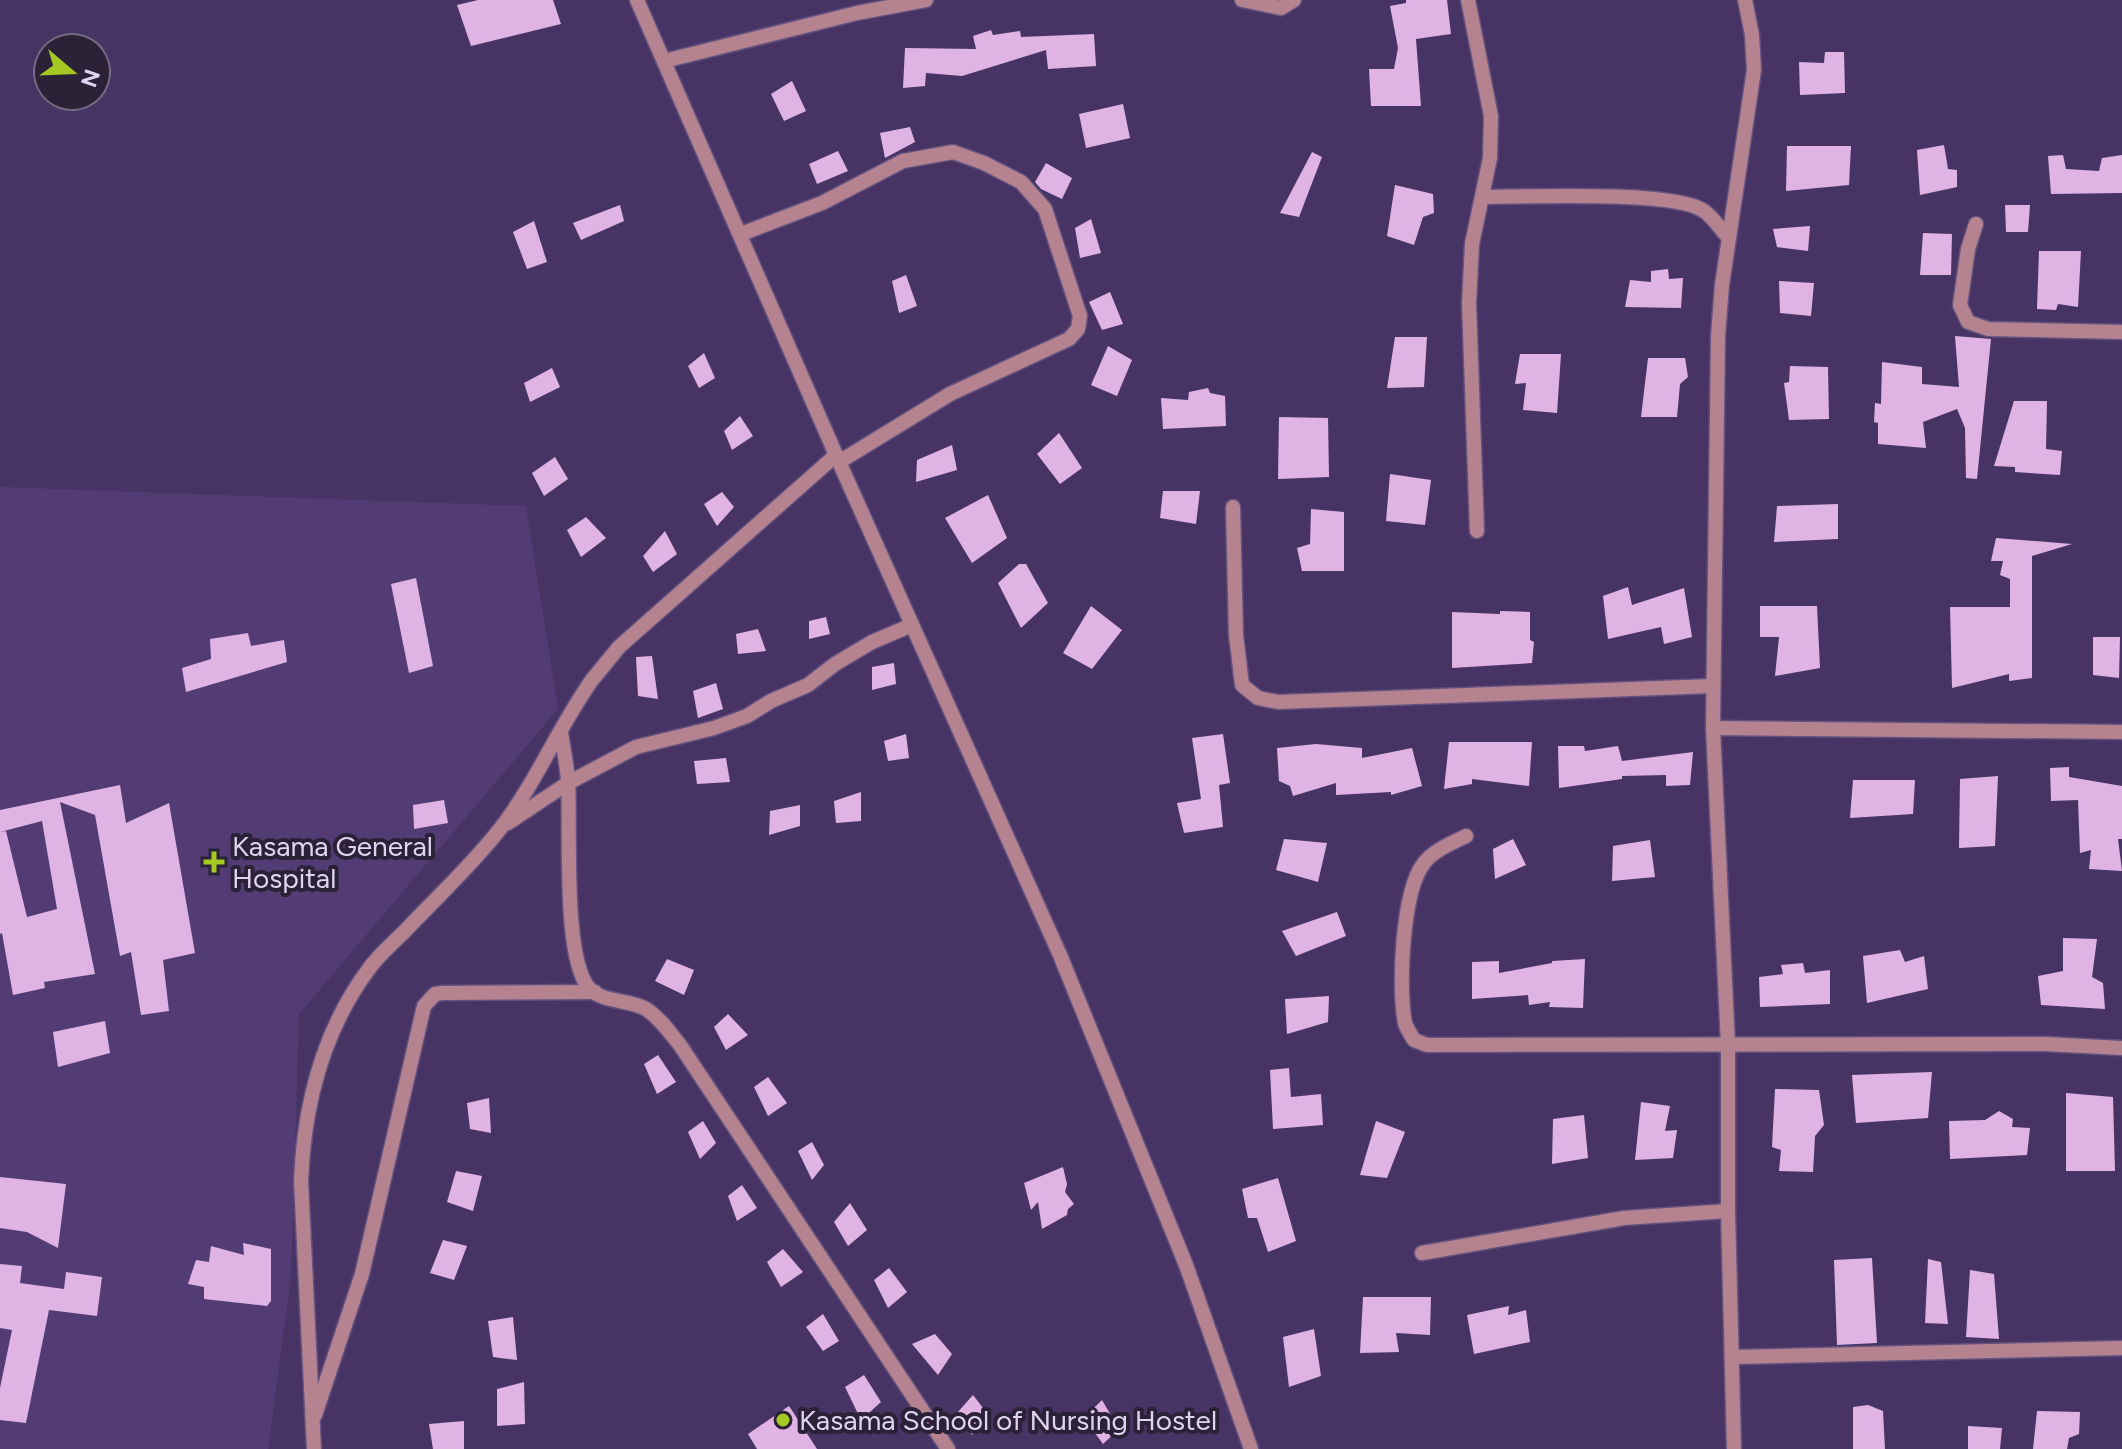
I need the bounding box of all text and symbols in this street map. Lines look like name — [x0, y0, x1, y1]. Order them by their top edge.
north arrow — [32, 32, 112, 112]
text: N — [75, 66, 106, 91]
place label: Kasama General Hospital — [232, 829, 433, 895]
marker: Kasama General Hospital — [203, 851, 225, 873]
place label: Kasama School of Nursing Hostel — [799, 1403, 1217, 1437]
marker: Kasama School of Nursing Hostel — [774, 1411, 792, 1429]

